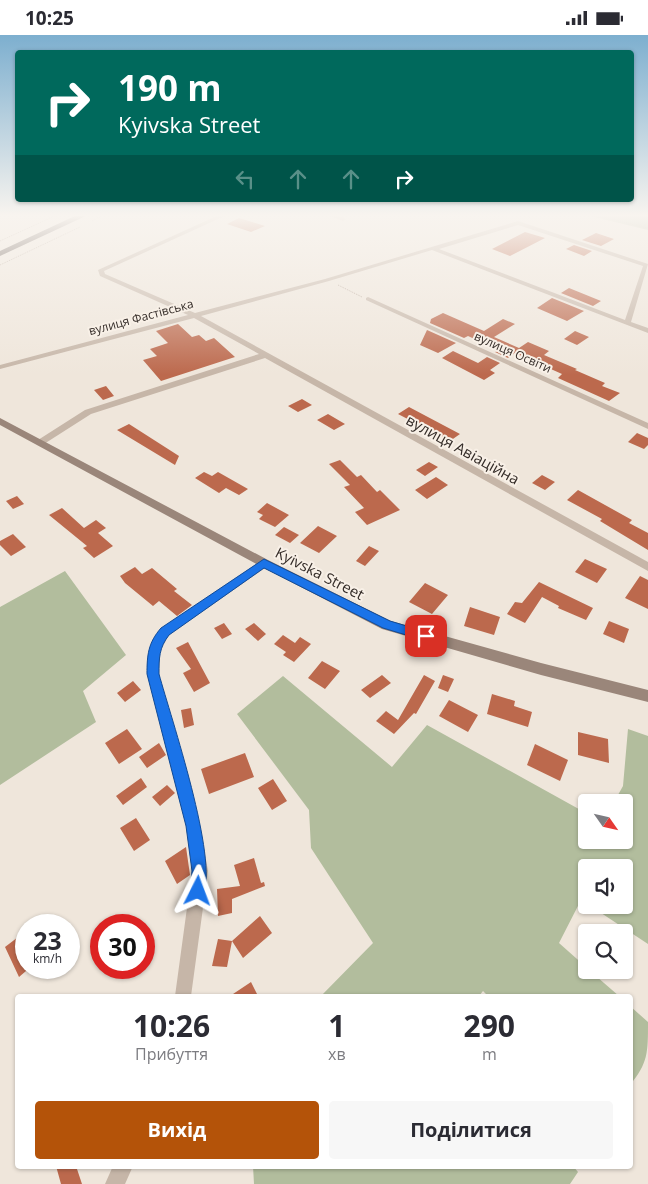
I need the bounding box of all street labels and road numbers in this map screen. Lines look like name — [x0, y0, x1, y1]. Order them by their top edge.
street label: вулиця Фастівська — [87, 295, 195, 339]
street label: вулиця Освіти — [472, 327, 554, 377]
street label: вулиця Авіаційна — [403, 410, 523, 488]
street label: Kyivska Street — [272, 542, 368, 604]

